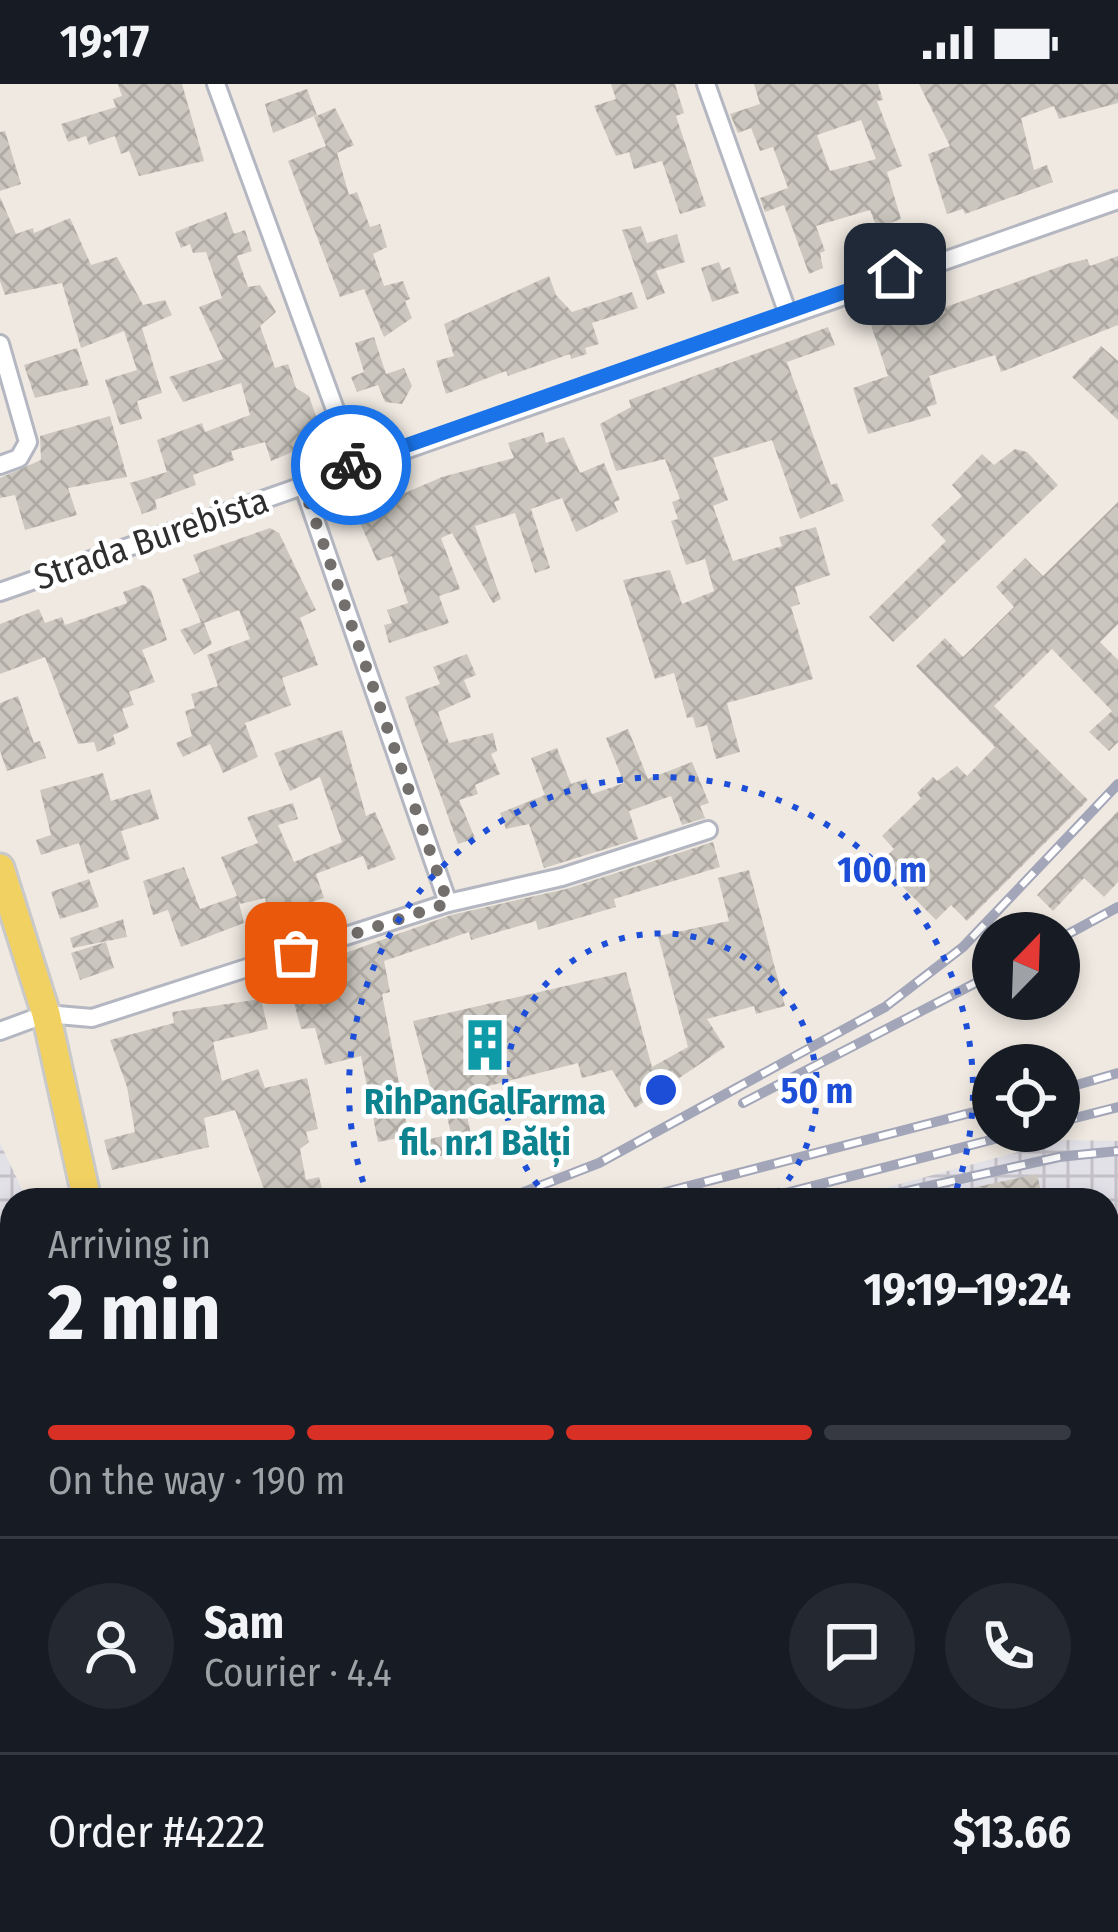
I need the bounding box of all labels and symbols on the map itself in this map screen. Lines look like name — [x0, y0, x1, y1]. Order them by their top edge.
pin — [844, 223, 946, 325]
courier — [291, 405, 411, 525]
street label: Strada Burebista — [28, 478, 274, 600]
text: 100 m — [837, 848, 927, 892]
pin — [245, 902, 347, 1004]
north arrow — [972, 912, 1080, 1020]
building icon: RihPanGalFarma fil. nr.1 Bălți — [456, 1016, 514, 1074]
centre of rings — [640, 1069, 682, 1111]
text: 50 m — [781, 1069, 853, 1113]
place label: RihPanGalFarma fil. nr.1 Bălți — [364, 1080, 606, 1167]

